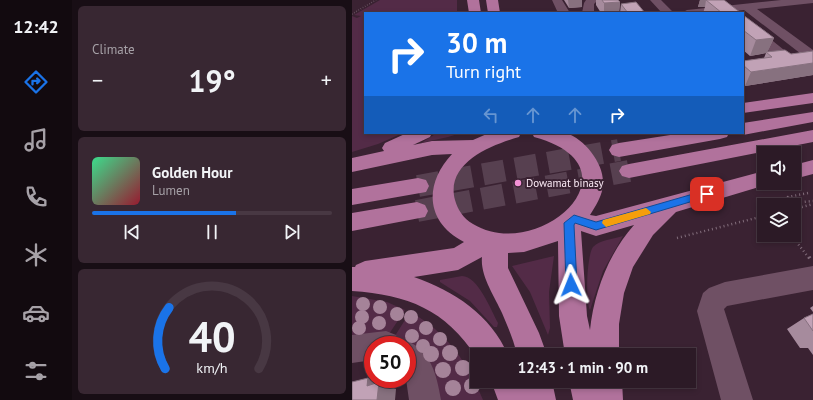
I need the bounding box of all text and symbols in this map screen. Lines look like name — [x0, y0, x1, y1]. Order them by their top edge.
text: 12:42 — [13, 15, 59, 38]
text: 30 m — [446, 24, 507, 61]
icon: right — [380, 28, 432, 80]
text: Climate — [92, 41, 135, 58]
text: Turn right — [446, 60, 521, 83]
text: 19° — [188, 61, 236, 100]
text: − — [92, 66, 103, 94]
text: + — [321, 66, 332, 94]
icon: directions — [22, 68, 50, 96]
icon: left — [480, 104, 502, 126]
icon: ahead — [522, 104, 544, 126]
icon: ahead — [564, 104, 586, 126]
icon: right — [606, 104, 628, 126]
icon: music — [22, 126, 50, 154]
map controls — [757, 146, 801, 242]
button: sound — [757, 146, 801, 190]
text: Golden Hour — [152, 163, 232, 182]
place label: Dowamat binasy — [526, 176, 605, 190]
pin — [690, 177, 724, 211]
marker: Dowamat binasy — [513, 178, 523, 188]
text: Lumen — [152, 182, 190, 199]
icon: phone — [22, 183, 50, 211]
icon: arrive — [696, 183, 718, 205]
button: layers — [757, 198, 801, 242]
icon: previous — [121, 221, 143, 243]
icon: pause — [201, 221, 223, 243]
icon: next — [281, 221, 303, 243]
icon: climate — [22, 241, 50, 269]
position arrow — [550, 264, 592, 306]
icon: car — [22, 299, 50, 327]
text: 40 — [188, 310, 236, 363]
speed limit sign: 50 — [364, 336, 416, 388]
icon: filters — [22, 357, 50, 385]
text: km/h — [196, 358, 228, 377]
text: 12:43 · 1 min · 90 m — [518, 358, 648, 377]

